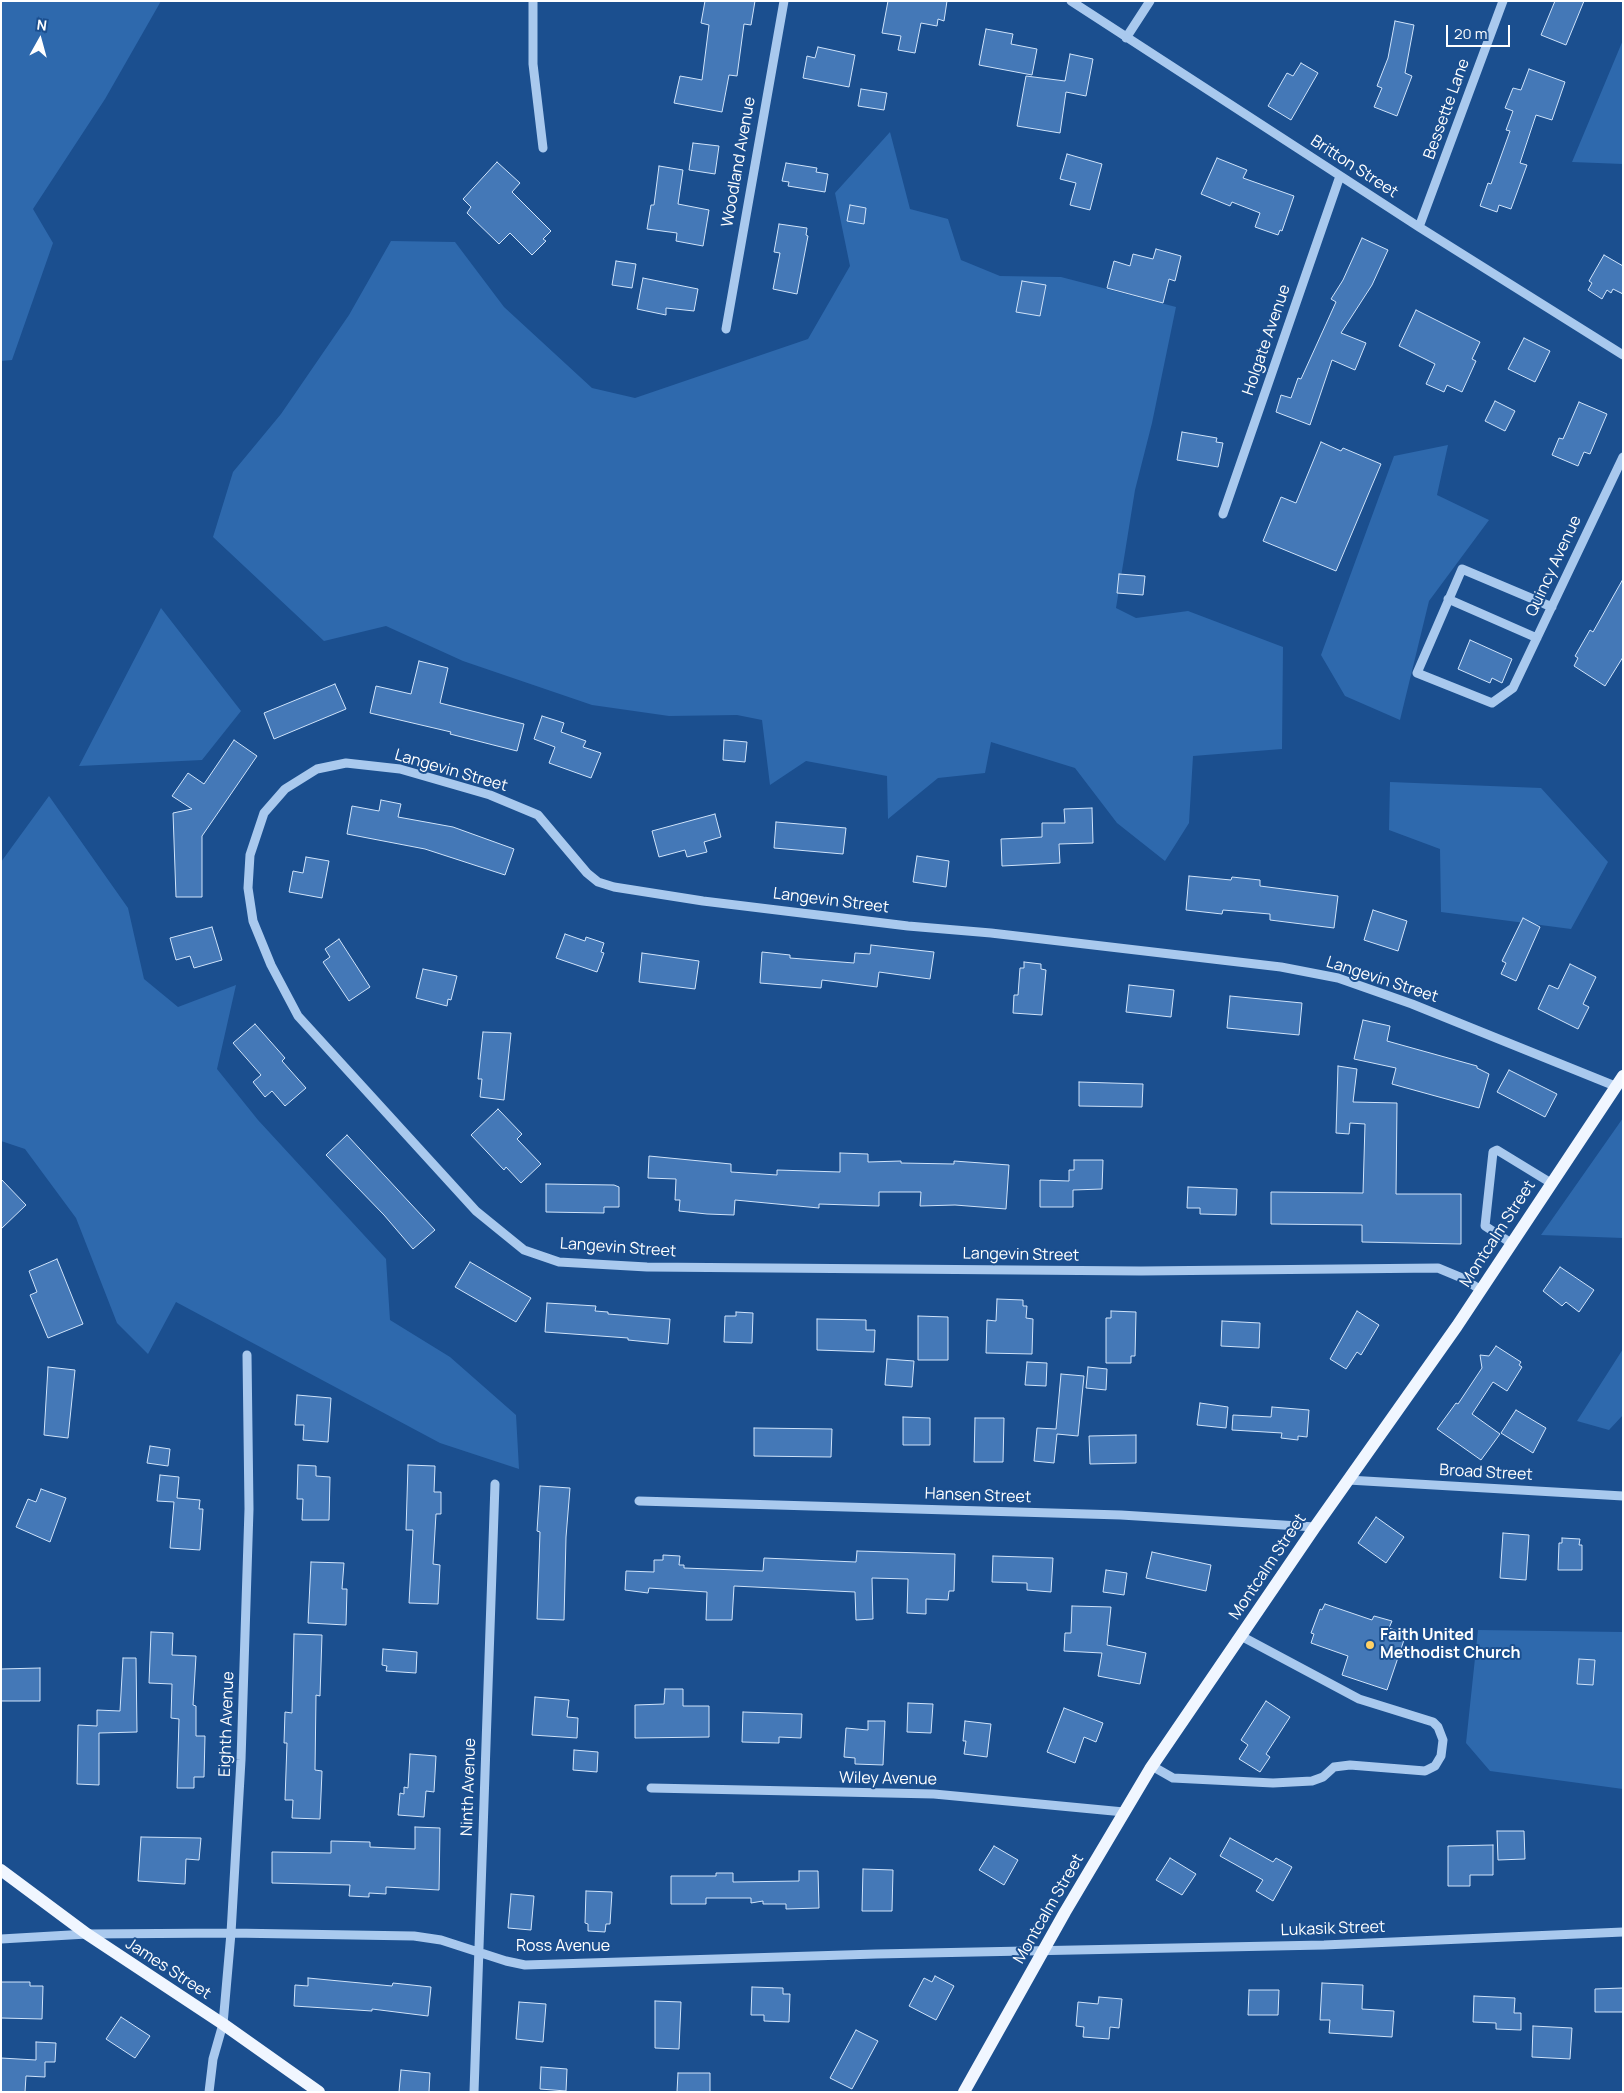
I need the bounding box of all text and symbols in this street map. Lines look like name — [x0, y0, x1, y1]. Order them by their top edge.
north arrow — [15, 15, 65, 65]
text: N — [36, 15, 48, 35]
scale bar — [1449, 15, 1513, 47]
text: 20 m — [1454, 23, 1487, 44]
street label: Bessette Lane — [1420, 56, 1474, 162]
street label: Woodland Avenue — [718, 95, 760, 229]
street label: Britton Street — [1307, 132, 1401, 202]
street label: Holgate Avenue — [1239, 282, 1295, 398]
street label: Quincy Avenue — [1522, 512, 1586, 620]
street label: Langevin Street — [392, 746, 510, 796]
street label: Langevin Street — [772, 884, 890, 918]
street label: Langevin Street — [1324, 953, 1440, 1007]
street label: Montcalm Street — [1456, 1177, 1540, 1291]
street label: Langevin Street — [559, 1234, 677, 1262]
street label: Langevin Street — [963, 1244, 1079, 1266]
street label: Broad Street — [1439, 1461, 1533, 1485]
street label: Hansen Street — [924, 1485, 1032, 1507]
street label: Montcalm Street — [1225, 1510, 1311, 1624]
place label: Faith United Methodist Church — [1380, 1626, 1521, 1664]
marker: Faith United Methodist Church — [1364, 1639, 1376, 1651]
street label: Eighth Avenue — [216, 1671, 238, 1777]
street label: Ninth Avenue — [458, 1738, 480, 1836]
street label: Wiley Avenue — [839, 1769, 937, 1789]
street label: Montcalm Street — [1010, 1851, 1088, 1967]
street label: Lukasik Street — [1280, 1918, 1386, 1940]
street label: James Street — [122, 1934, 214, 2004]
street label: Ross Avenue — [516, 1937, 610, 1957]

